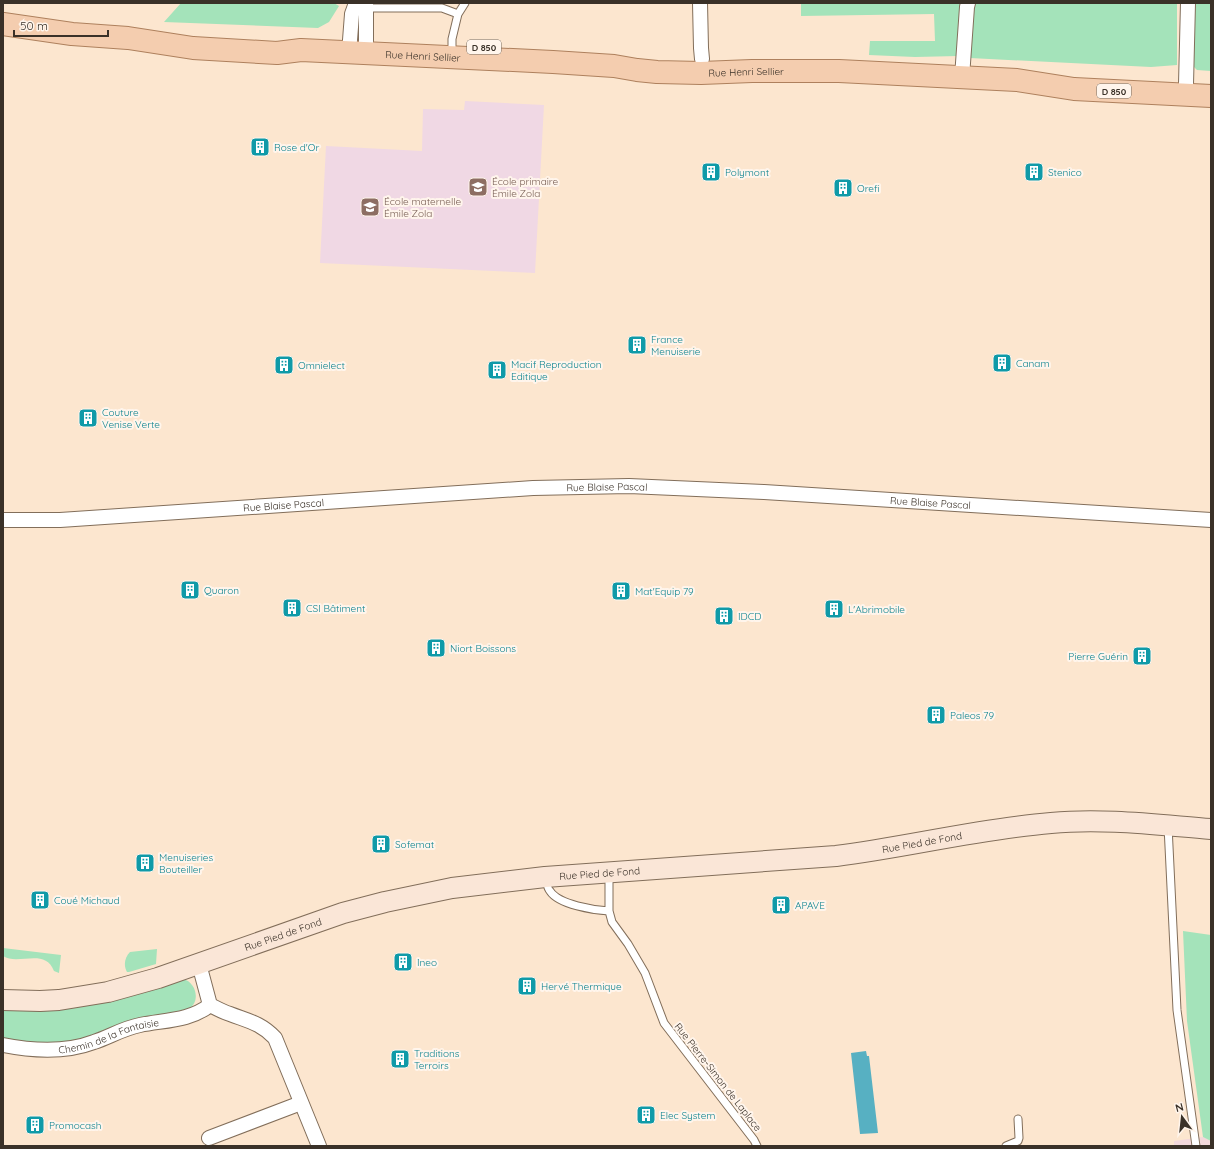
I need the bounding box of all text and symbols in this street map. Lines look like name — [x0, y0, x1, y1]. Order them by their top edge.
scale bar — [14, 12, 108, 38]
text: 50 m — [20, 18, 48, 33]
road number: D 850 — [467, 40, 501, 54]
street label: Rue Henri Sellier — [385, 48, 461, 64]
street label: Rue Henri Sellier — [708, 65, 784, 79]
road number: D 850 — [1097, 84, 1131, 98]
building icon: Rose d'Or — [249, 136, 271, 158]
place label: Rose d'Or — [274, 141, 319, 154]
building icon: Polymont — [700, 161, 722, 183]
building icon: Stenico — [1023, 161, 1045, 183]
place label: Polymont — [725, 166, 770, 179]
place label: Stenico — [1048, 166, 1082, 179]
place label: École primaire Émile Zola — [492, 175, 558, 200]
school or university icon: École primaire Émile Zola — [467, 176, 489, 198]
building icon: Orefi — [832, 177, 854, 199]
place label: Orefi — [857, 182, 880, 195]
place label: École maternelle Émile Zola — [384, 195, 461, 220]
school or university icon: École maternelle Émile Zola — [359, 196, 381, 218]
place label: France Menuiserie — [651, 333, 701, 358]
building icon: France Menuiserie — [626, 334, 648, 356]
building icon: Canam — [991, 352, 1013, 374]
building icon: Omnielect — [273, 354, 295, 376]
place label: Canam — [1016, 357, 1050, 370]
place label: Macif Reproduction Editique — [511, 358, 601, 383]
place label: Omnielect — [298, 359, 345, 372]
building icon: Macif Reproduction Editique — [486, 359, 508, 381]
place label: Couture Venise Verte — [102, 406, 160, 431]
building icon: Couture Venise Verte — [77, 407, 99, 429]
street label: Rue Blaise Pascal — [566, 479, 648, 494]
street label: Rue Blaise Pascal — [890, 493, 971, 511]
street label: Rue Blaise Pascal — [243, 496, 324, 514]
building icon: Quaron — [179, 579, 201, 601]
building icon: Mat'Equip 79 — [610, 580, 632, 602]
place label: Quaron — [204, 584, 239, 597]
place label: Mat'Equip 79 — [635, 585, 694, 598]
building icon: CSI Bâtiment — [281, 597, 303, 619]
building icon: L'Abrimobile — [823, 598, 845, 620]
place label: CSI Bâtiment — [306, 602, 366, 615]
place label: L'Abrimobile — [848, 603, 905, 616]
building icon: IDCD — [713, 605, 735, 627]
place label: IDCD — [738, 610, 761, 623]
building icon: Niort Boissons — [425, 637, 447, 659]
place label: Niort Boissons — [450, 642, 516, 655]
building icon: Pierre Guérin — [1131, 645, 1153, 667]
place label: Pierre Guérin — [1068, 650, 1128, 663]
building icon: Paleos 79 — [925, 704, 947, 726]
place label: Paleos 79 — [950, 709, 994, 722]
street label: Rue Pied de Fond — [881, 829, 963, 856]
building icon: Sofemat — [370, 833, 392, 855]
place label: Sofemat — [395, 838, 435, 851]
place label: Menuiseries Bouteiller — [159, 851, 214, 876]
building icon: Menuiseries Bouteiller — [134, 852, 156, 874]
street label: Rue Pied de Fond — [559, 864, 641, 882]
building icon: Coué Michaud — [29, 889, 51, 911]
place label: Coué Michaud — [54, 894, 120, 907]
building icon: APAVE — [770, 894, 792, 916]
place label: APAVE — [795, 899, 825, 912]
street label: Rue Pied de Fond — [242, 915, 323, 954]
building icon: Ineo — [392, 951, 414, 973]
place label: Ineo — [417, 956, 437, 969]
building icon: Hervé Thermique — [516, 975, 538, 997]
place label: Hervé Thermique — [541, 980, 622, 993]
street label: Chemin de la Fantaisie — [58, 1015, 160, 1056]
street label: Rue Pierre-Simon de Laplace — [672, 1020, 765, 1134]
place label: Traditions Terroirs — [414, 1047, 460, 1072]
building icon: Traditions Terroirs — [389, 1048, 411, 1070]
north arrow — [1162, 1097, 1202, 1137]
text: N — [1174, 1100, 1185, 1115]
building icon: Elec System — [635, 1104, 657, 1126]
place label: Elec System — [660, 1109, 715, 1122]
building icon: Promocash — [24, 1114, 46, 1136]
place label: Promocash — [49, 1119, 101, 1132]

